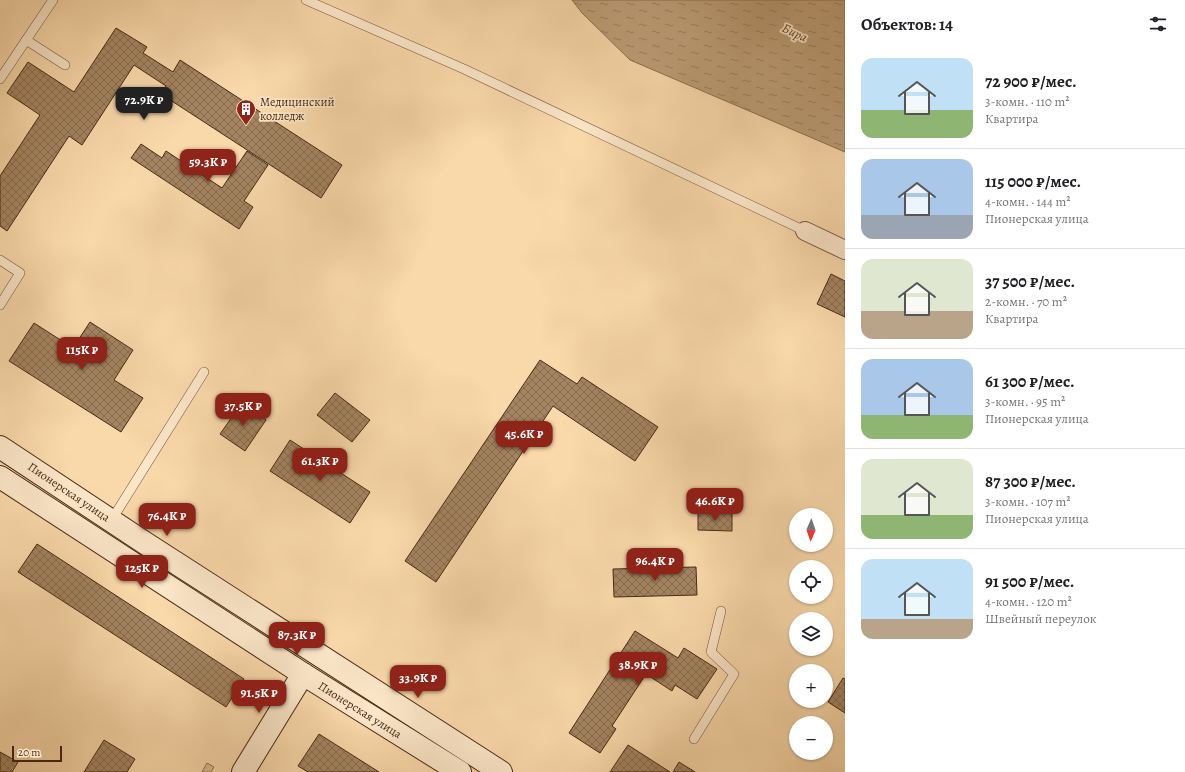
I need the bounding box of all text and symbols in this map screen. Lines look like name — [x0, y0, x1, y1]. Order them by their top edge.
text: Объектов: 14 — [861, 13, 953, 36]
icon: filters — [1147, 13, 1169, 35]
water label: Бира — [779, 19, 810, 46]
text: 72 900 ₽/мес. — [985, 70, 1077, 93]
icon: home — [893, 74, 941, 122]
pin: 72.9K ₽ — [107, 87, 181, 121]
text: 72.9K ₽ — [125, 91, 163, 108]
text: 3-комн. · 110 m² — [985, 93, 1070, 110]
place label: Медицинский колледж — [260, 94, 335, 124]
building icon: Медицинский колледж — [235, 98, 257, 126]
text: Квартира — [985, 110, 1039, 127]
pin: 59.3K ₽ — [171, 149, 245, 183]
text: 59.3K ₽ — [189, 153, 227, 170]
text: 115 000 ₽/мес. — [985, 170, 1081, 193]
icon: home — [893, 175, 941, 223]
text: 4-комн. · 144 m² — [985, 193, 1071, 210]
text: Пионерская улица — [985, 210, 1089, 227]
text: 37 500 ₽/мес. — [985, 270, 1075, 293]
icon: home — [893, 275, 941, 323]
text: 2-комн. · 70 m² — [985, 293, 1067, 310]
text: Квартира — [985, 310, 1039, 327]
pin: 115K ₽ — [49, 337, 115, 371]
text: 115K ₽ — [66, 341, 98, 358]
text: 61 300 ₽/мес. — [985, 370, 1075, 393]
icon: home — [893, 375, 941, 423]
pin: 37.5K ₽ — [206, 393, 280, 427]
text: 3-комн. · 95 m² — [985, 393, 1065, 410]
text: 37.5K ₽ — [224, 397, 262, 414]
text: Пионерская улица — [985, 410, 1089, 427]
pin: 45.6K ₽ — [487, 421, 561, 455]
text: 45.6K ₽ — [505, 425, 543, 442]
pin: 61.3K ₽ — [283, 448, 357, 482]
text: 61.3K ₽ — [301, 452, 339, 469]
street label: Пионерская улица — [25, 459, 114, 526]
text: 87 300 ₽/мес. — [985, 470, 1076, 493]
icon: home — [893, 475, 941, 523]
pin: 46.6K ₽ — [678, 488, 752, 522]
text: 46.6K ₽ — [695, 492, 735, 509]
text: 3-комн. · 107 m² — [985, 493, 1071, 510]
pin: 76.4K ₽ — [130, 503, 204, 537]
text: 76.4K ₽ — [148, 507, 186, 524]
north arrow — [789, 508, 833, 552]
map controls — [789, 508, 833, 760]
text: Пионерская улица — [985, 510, 1089, 527]
pin: 96.4K ₽ — [618, 548, 692, 582]
text: 96.4K ₽ — [635, 552, 675, 569]
pin: 125K ₽ — [109, 555, 175, 589]
text: 125K ₽ — [125, 559, 159, 576]
button: locate — [789, 560, 833, 604]
text: 91 500 ₽/мес. — [985, 570, 1074, 593]
icon: home — [893, 575, 941, 623]
text: 4-комн. · 120 m² — [985, 593, 1072, 610]
text: Швейный переулок — [985, 610, 1097, 627]
button: layers — [789, 612, 833, 656]
pin: 87.3K ₽ — [260, 622, 334, 656]
text: 87.3K ₽ — [278, 626, 316, 643]
pin: 38.9K ₽ — [601, 652, 675, 686]
text: 38.9K ₽ — [619, 656, 657, 673]
button: + — [789, 664, 833, 708]
pin: 33.9K ₽ — [381, 665, 455, 699]
text: 33.9K ₽ — [399, 669, 437, 686]
street label: Пионерская улица — [315, 678, 405, 742]
pin: 91.5K ₽ — [222, 680, 296, 714]
text: 91.5K ₽ — [240, 684, 278, 701]
button: − — [789, 716, 833, 760]
scale bar — [12, 744, 62, 763]
text: 20 m — [18, 745, 40, 760]

